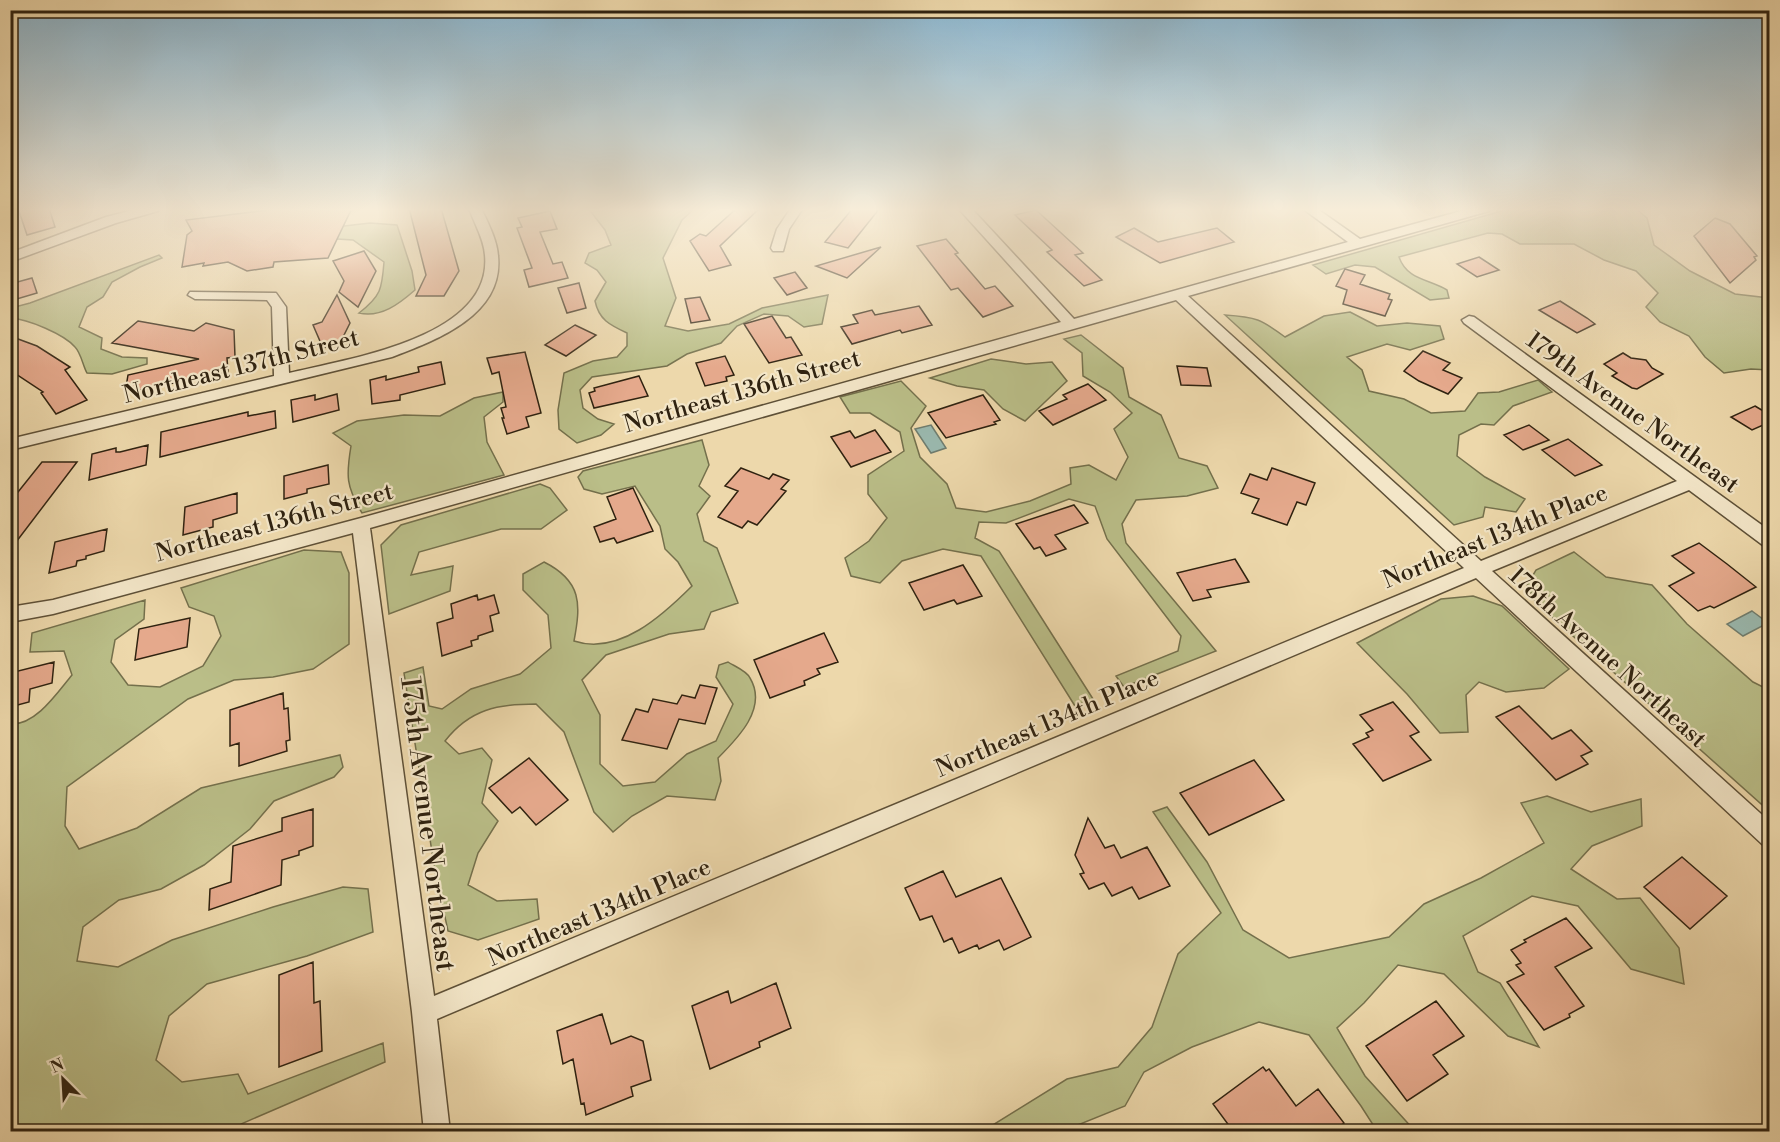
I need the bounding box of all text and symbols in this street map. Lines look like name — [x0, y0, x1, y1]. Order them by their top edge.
street label: Northeast 137th Street — [120, 323, 363, 411]
street label: 179th Avenue Northeast — [1520, 325, 1745, 500]
street label: Northeast 136th Street — [620, 344, 865, 440]
street label: Northeast 136th Street — [152, 477, 397, 569]
street label: Northeast 134th Place — [1379, 478, 1612, 596]
street label: 178th Avenue Northeast — [1502, 561, 1713, 755]
street label: Northeast 134th Place — [931, 663, 1164, 785]
street label: 175th Avenue Northeast — [392, 675, 463, 974]
street label: Northeast 134th Place — [483, 852, 716, 974]
north arrow — [33, 1049, 93, 1109]
text: N — [47, 1054, 67, 1078]

